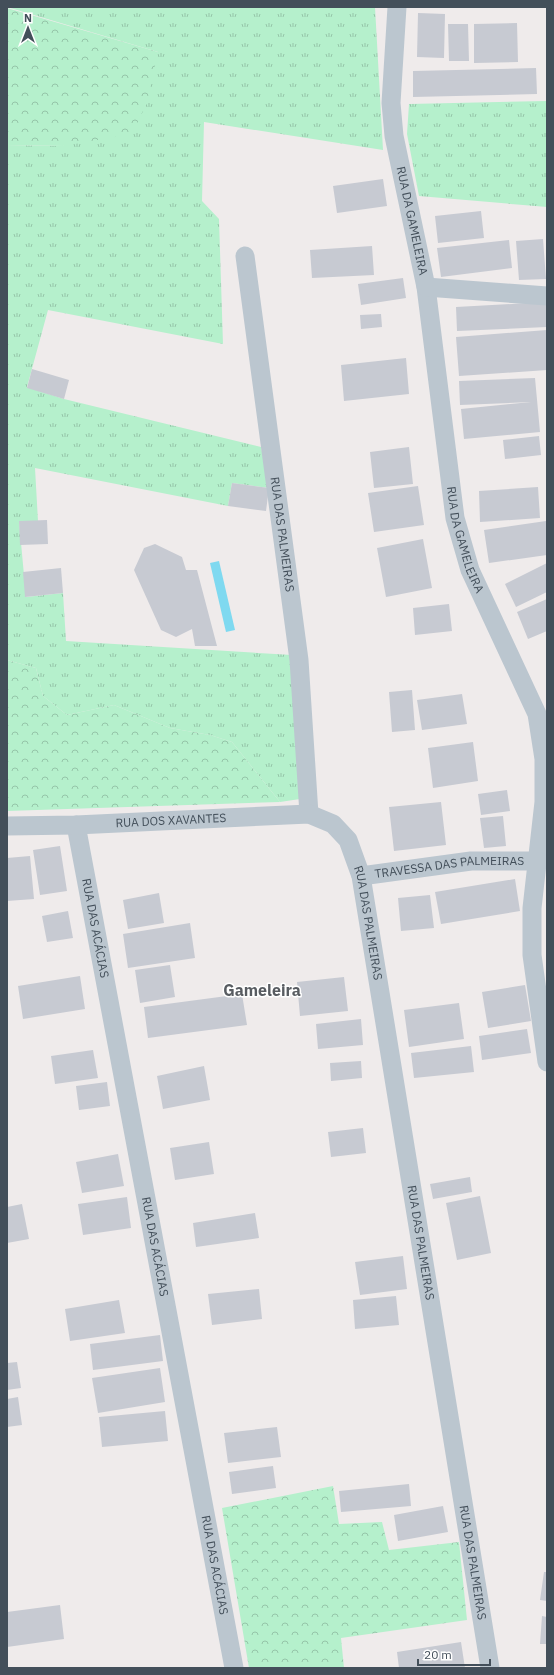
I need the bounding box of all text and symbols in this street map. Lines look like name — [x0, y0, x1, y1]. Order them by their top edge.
north arrow — [8, 8, 48, 48]
text: N — [24, 11, 32, 25]
street label: RUA DA GAMELEIRA — [394, 165, 431, 277]
street label: RUA DAS PALMEIRAS — [268, 476, 298, 593]
street label: RUA DA GAMELEIRA — [444, 485, 488, 596]
street label: RUA DOS XAVANTES — [115, 810, 227, 830]
street label: TRAVESSA DAS PALMEIRAS — [374, 853, 524, 881]
street label: RUA DAS PALMEIRAS — [351, 863, 386, 981]
street label: RUA DAS ACÁCIAS — [79, 877, 113, 979]
district label: Gameleira — [223, 980, 301, 1000]
street label: RUA DAS PALMEIRAS — [404, 1184, 438, 1301]
street label: RUA DAS ACÁCIAS — [139, 1196, 172, 1298]
street label: RUA DAS PALMEIRAS — [457, 1504, 490, 1621]
street label: RUA DAS ACÁCIAS — [199, 1514, 232, 1616]
scale bar — [418, 1641, 490, 1667]
text: 20 m — [424, 1647, 452, 1662]

